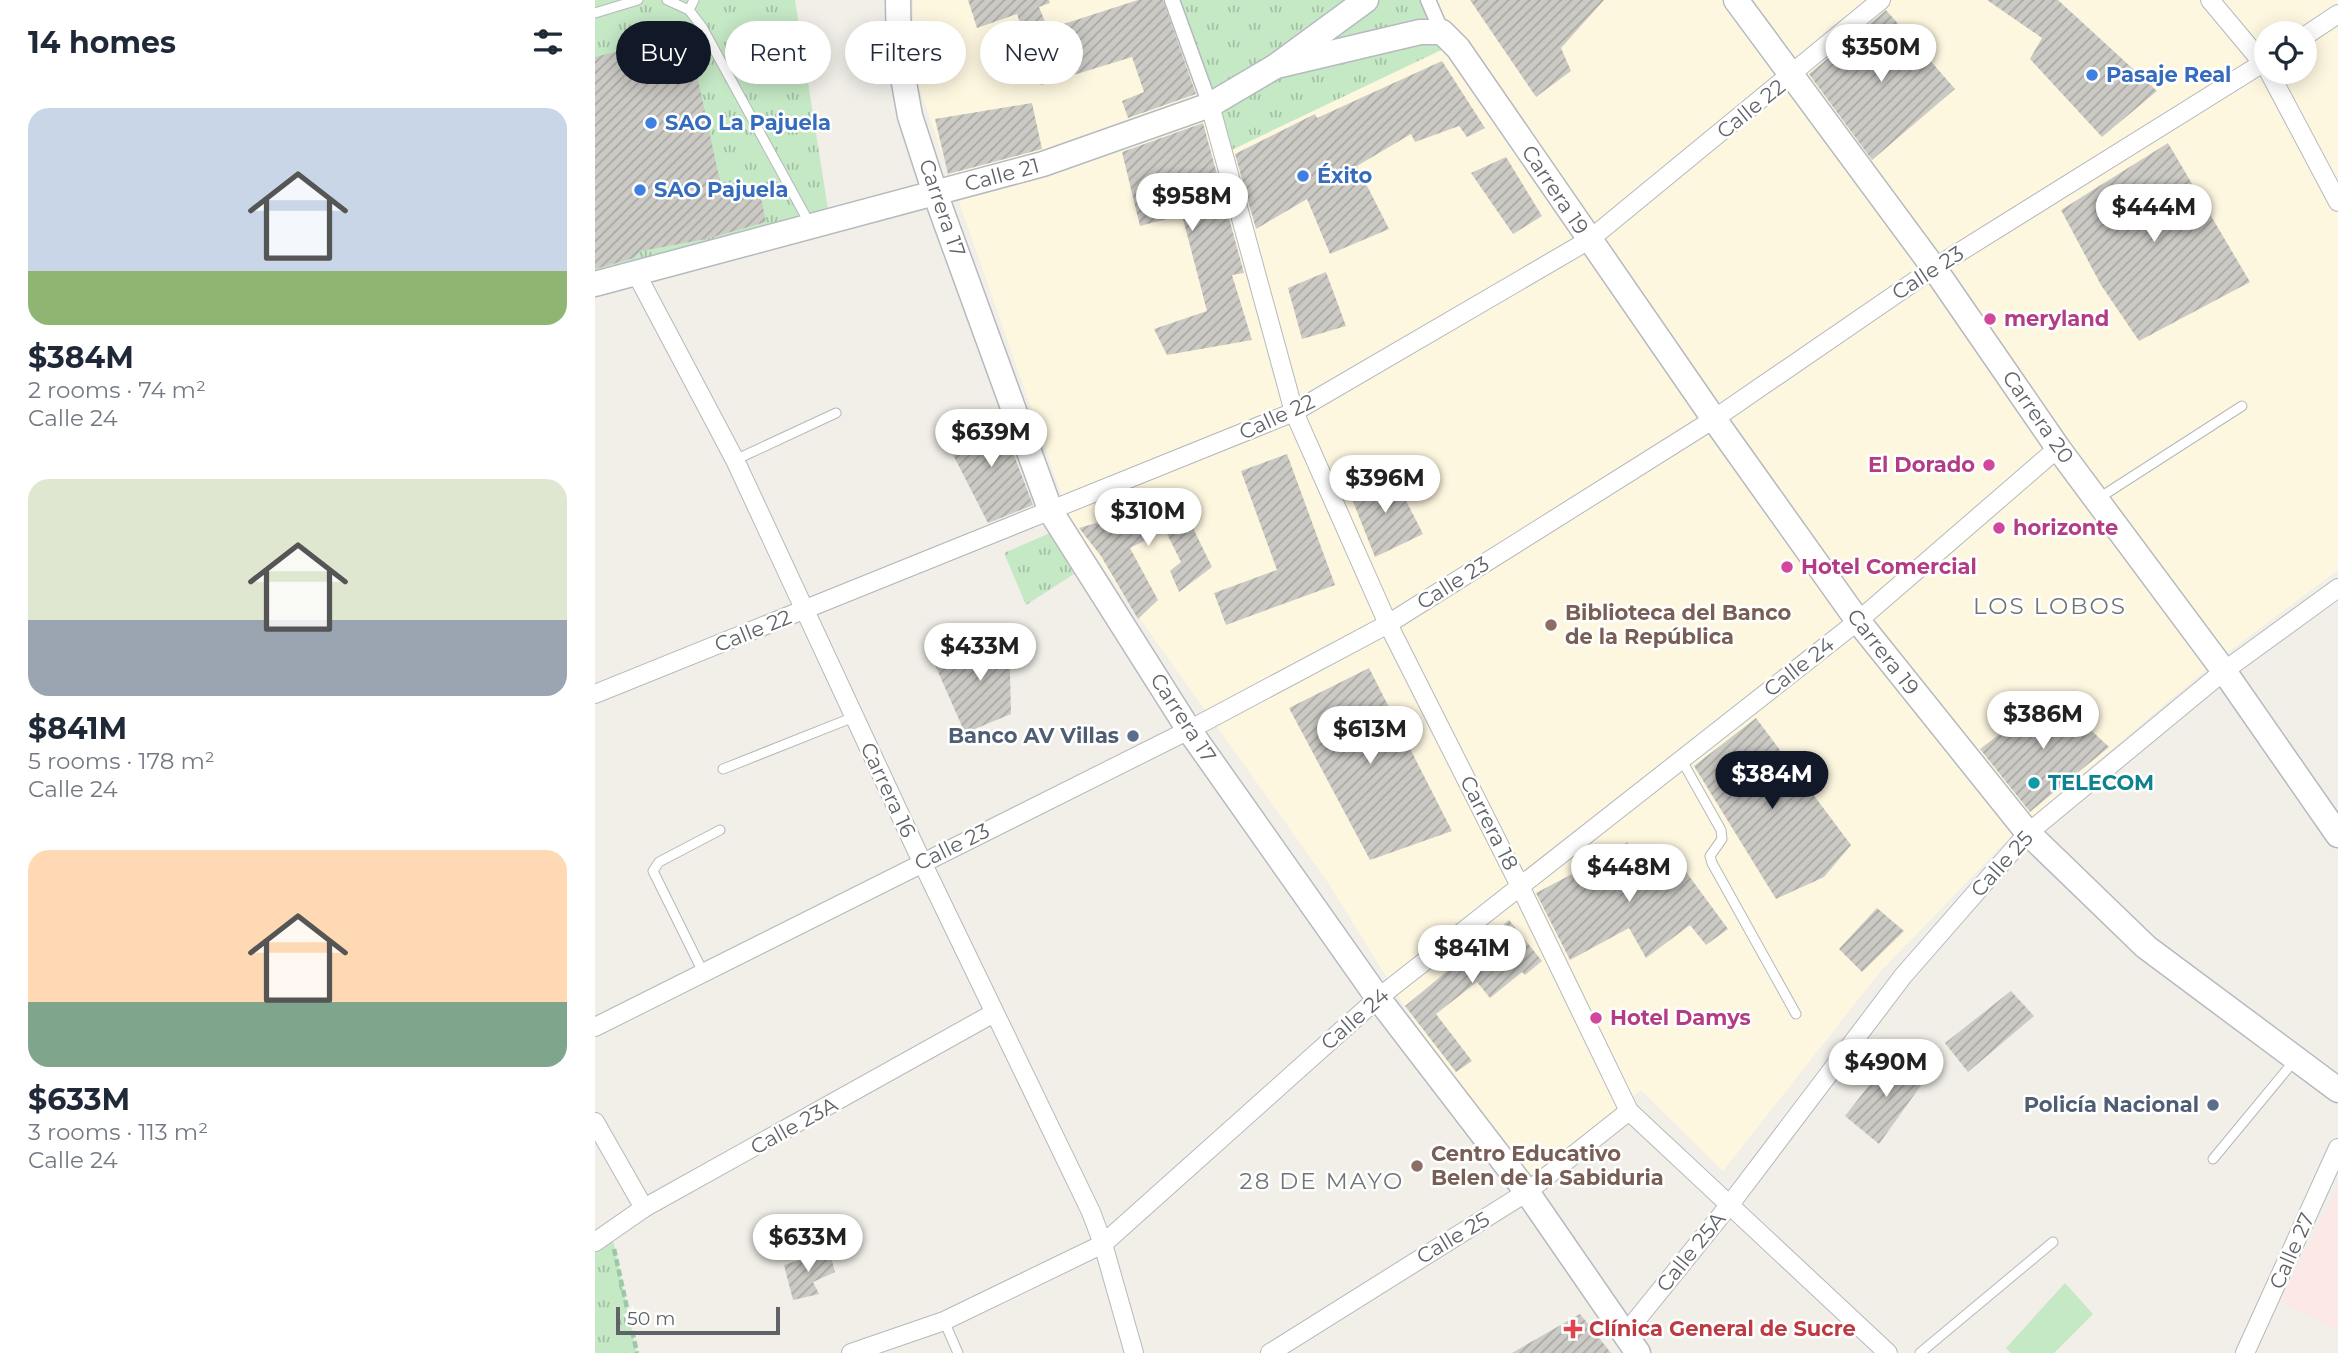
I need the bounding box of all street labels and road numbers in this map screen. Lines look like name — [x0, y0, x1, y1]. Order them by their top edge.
street label: Calle 22 — [1712, 74, 1790, 144]
street label: Carrera 19 — [1517, 140, 1594, 239]
street label: Calle 21 — [962, 153, 1042, 196]
street label: Carrera 17 — [914, 156, 971, 260]
street label: Calle 23 — [1887, 240, 1968, 305]
street label: Carrera 20 — [1997, 366, 2079, 468]
street label: Calle 22 — [1235, 388, 1319, 445]
street label: Calle 23 — [1412, 551, 1493, 614]
street label: Calle 22 — [711, 604, 795, 657]
street label: Carrera 19 — [1842, 604, 1925, 700]
street label: Calle 24 — [1759, 631, 1839, 702]
street label: Carrera 17 — [1145, 668, 1222, 767]
street label: Carrera 16 — [856, 738, 921, 842]
street label: Carrera 18 — [1455, 771, 1524, 874]
street label: Calle 23 — [910, 818, 993, 875]
street label: Calle 25 — [1965, 825, 2038, 902]
street label: Calle 24 — [1316, 982, 1394, 1055]
street label: Calle 23A — [746, 1091, 842, 1160]
street label: Calle 25 — [1412, 1206, 1494, 1269]
street label: Calle 25A — [1651, 1206, 1731, 1297]
street label: Calle 27 — [2264, 1209, 2319, 1293]

